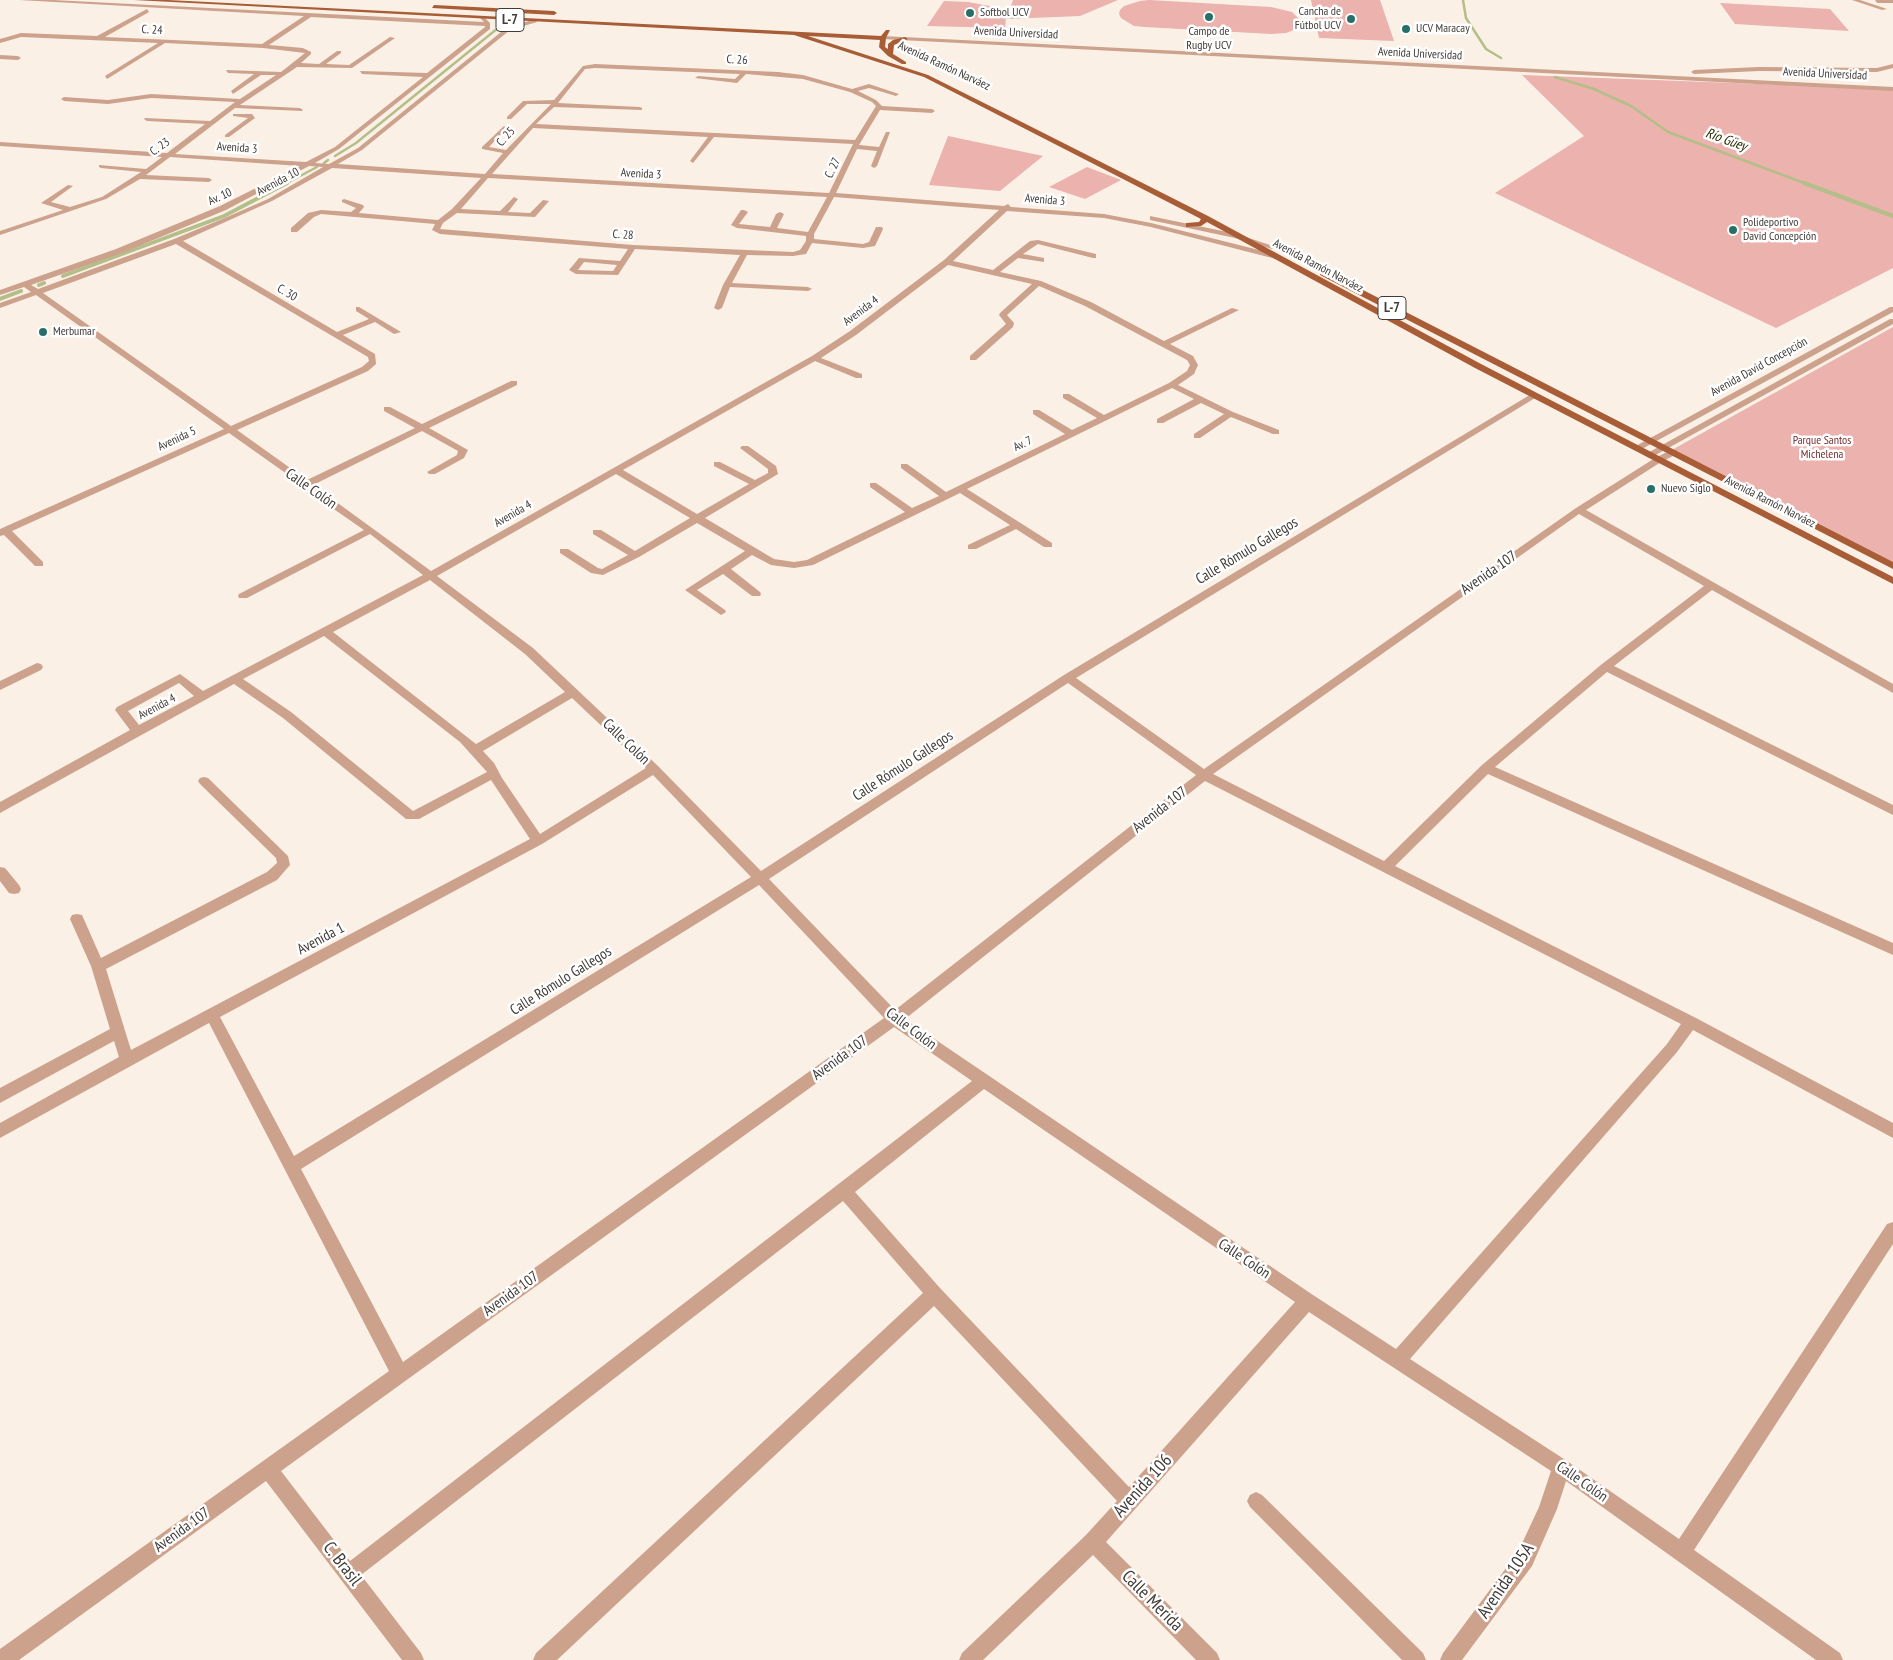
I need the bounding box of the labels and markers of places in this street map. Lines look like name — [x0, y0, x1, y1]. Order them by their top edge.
place label: Cancha de Fútbol UCV — [1295, 5, 1341, 33]
place label: Softbol UCV — [980, 6, 1029, 20]
marker: Softbol UCV — [964, 7, 976, 19]
marker: Campo de Rugby UCV — [1203, 11, 1215, 23]
marker: Cancha de Fútbol UCV — [1345, 13, 1357, 25]
place label: UCV Maracay — [1416, 22, 1470, 36]
marker: UCV Maracay — [1400, 23, 1412, 35]
place label: Campo de Rugby UCV — [1186, 25, 1232, 53]
place label: Polideportivo David Concepción — [1743, 216, 1816, 244]
marker: Polideportivo David Concepción — [1727, 224, 1739, 236]
place label: Merbumar — [53, 325, 95, 339]
marker: Merbumar — [37, 326, 49, 338]
place label: Nuevo Siglo — [1661, 482, 1711, 496]
marker: Nuevo Siglo — [1645, 483, 1657, 495]

